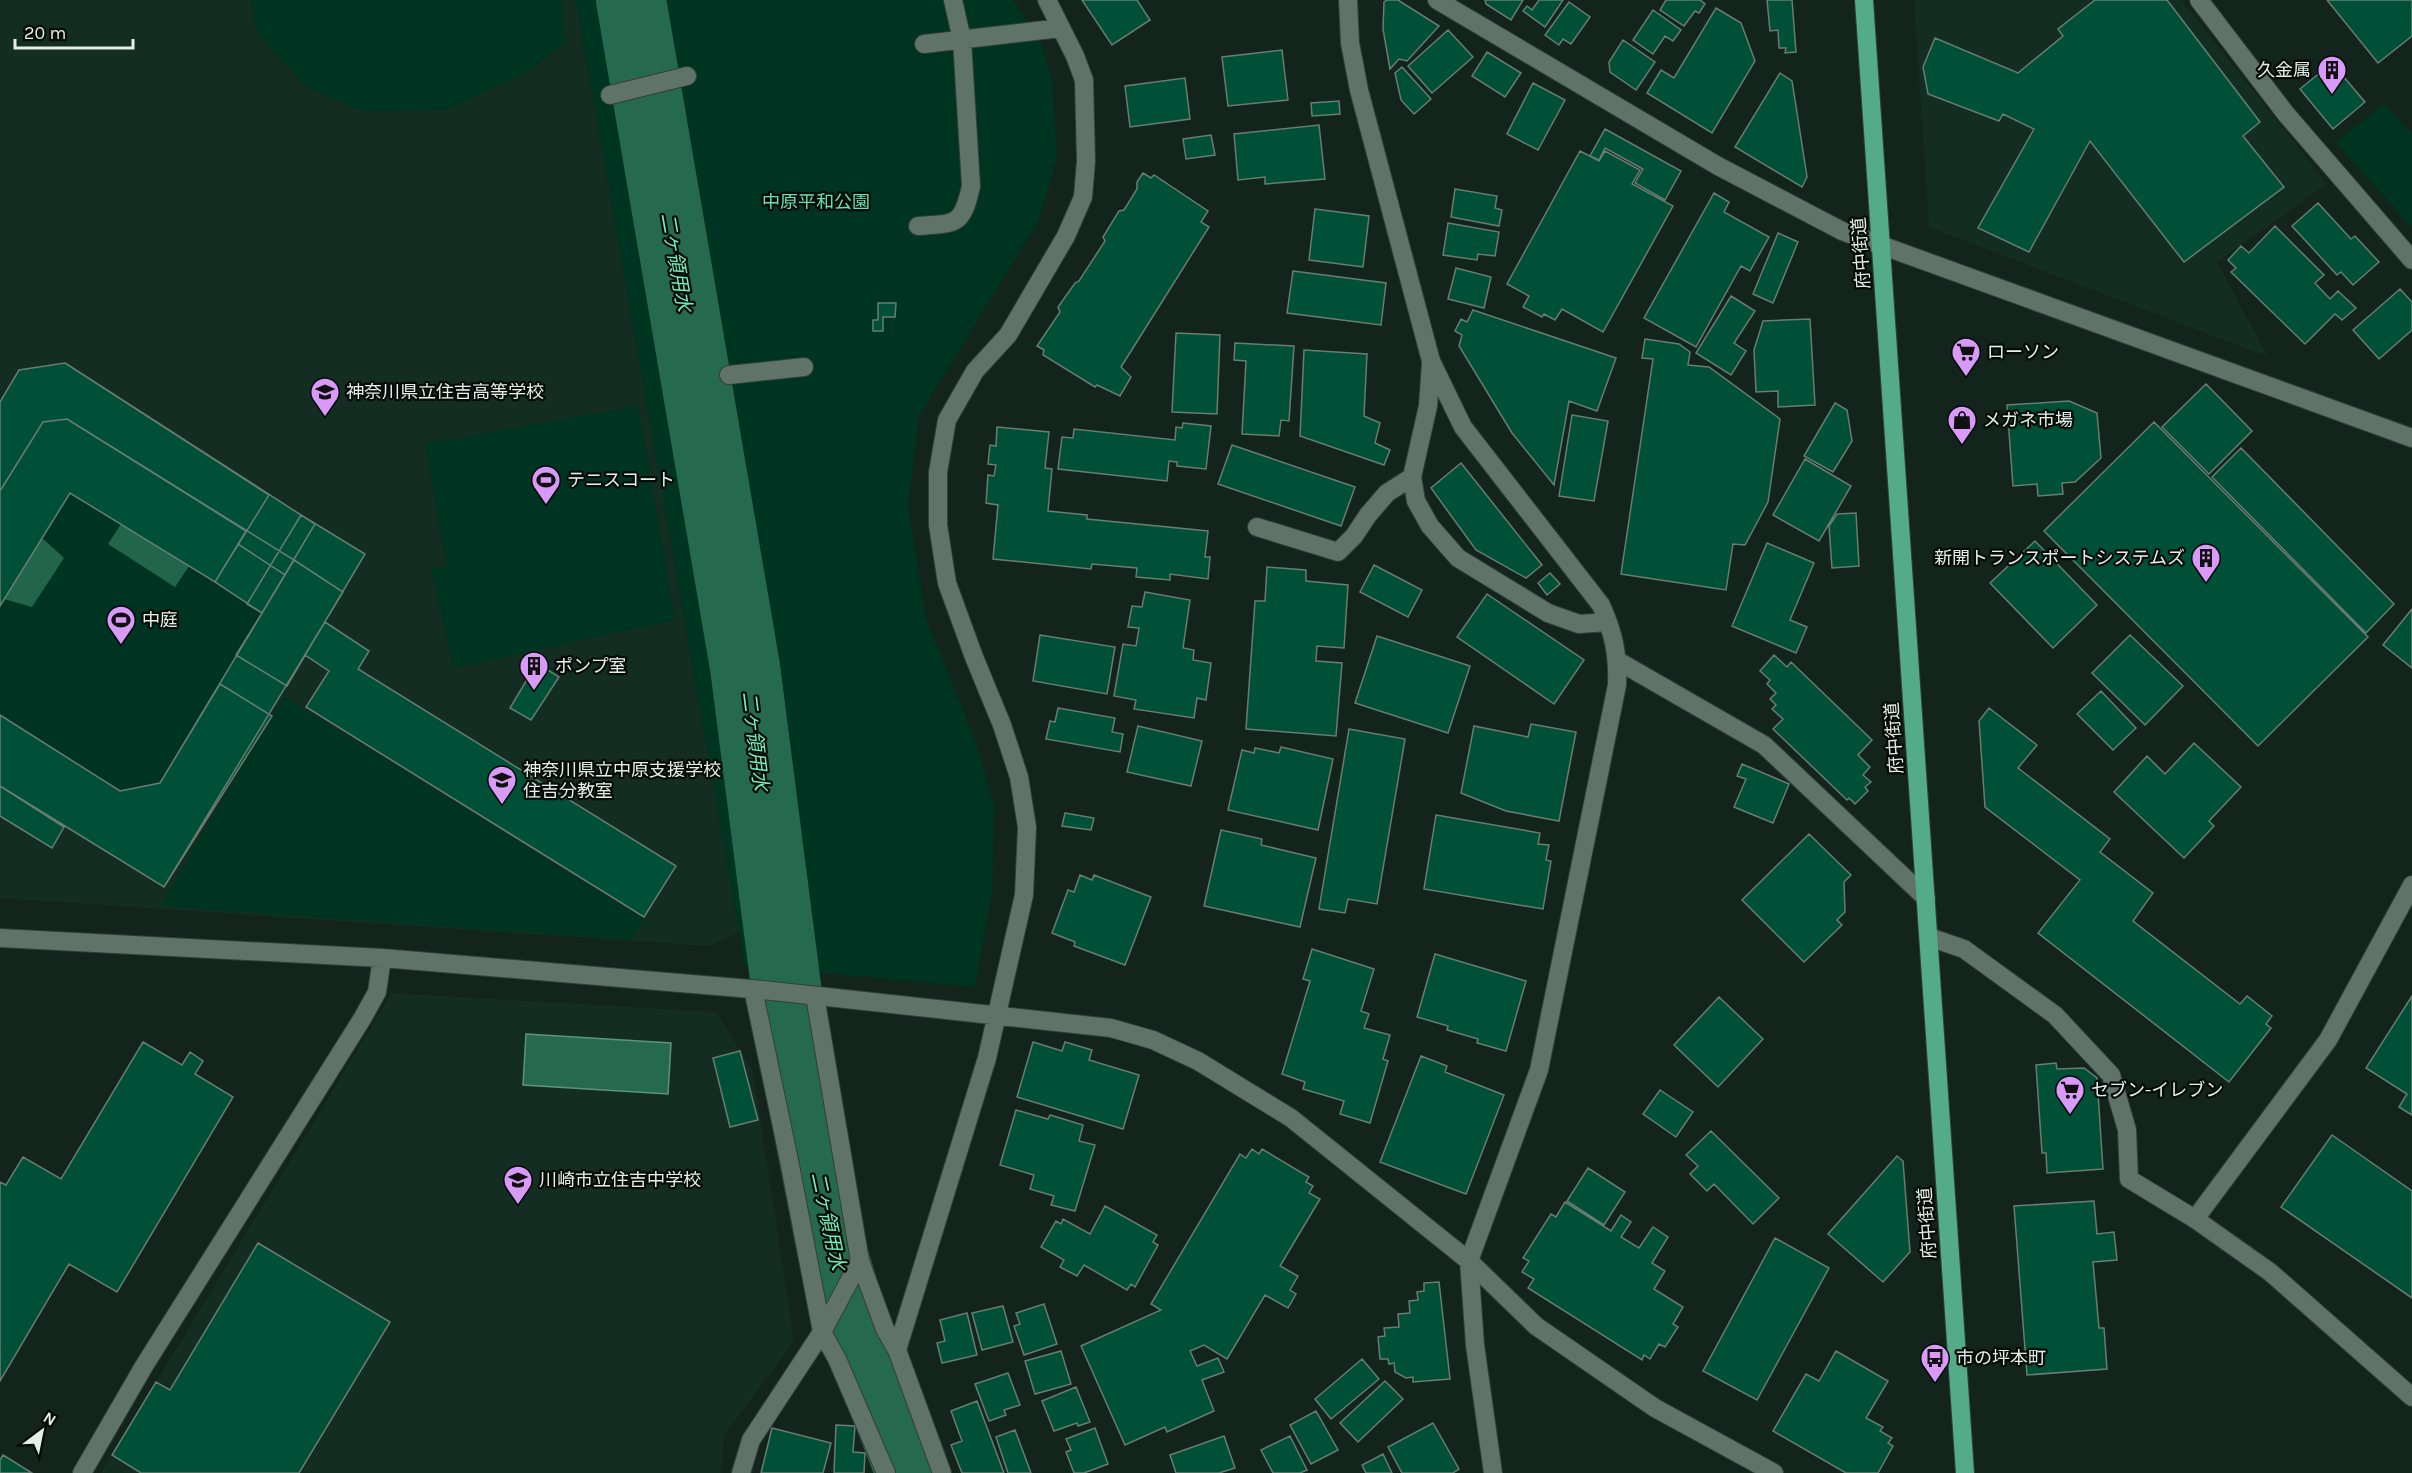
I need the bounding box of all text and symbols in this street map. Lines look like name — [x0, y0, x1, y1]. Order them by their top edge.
scale bar — [15, 12, 134, 50]
text: 20 m — [24, 22, 66, 44]
building icon: 久金属 — [2316, 54, 2348, 96]
place label: 久金属 — [2257, 59, 2311, 81]
park label: 中原平和公園 — [762, 191, 870, 213]
water label: 二ヶ領用水 — [656, 211, 696, 315]
street label: 府中街道 — [1848, 216, 1874, 290]
supermarket icon: ローソン — [1950, 336, 1982, 378]
place label: ローソン — [1987, 341, 2059, 363]
school or university icon: 神奈川県立住吉高等学校 — [309, 376, 341, 418]
place label: 神奈川県立住吉高等学校 — [346, 381, 544, 403]
shop icon: メガネ市場 — [1946, 404, 1978, 446]
place label: メガネ市場 — [1983, 409, 2073, 431]
sports icon: テニスコート — [530, 464, 562, 506]
place label: テニスコート — [567, 469, 675, 491]
building icon: 新開トランスポートシステムズ — [2190, 542, 2222, 584]
place label: 新開トランスポートシステムズ — [1934, 547, 2185, 569]
sports icon: 中庭 — [105, 604, 137, 646]
place label: 中庭 — [142, 609, 178, 631]
building icon: ポンプ室 — [518, 650, 550, 692]
place label: ポンプ室 — [555, 655, 626, 677]
water label: 二ヶ領用水 — [737, 690, 773, 794]
street label: 府中街道 — [1881, 701, 1907, 775]
place label: 神奈川県立中原支援学校 住吉分教室 — [523, 759, 721, 802]
school or university icon: 神奈川県立中原支援学校 住吉分教室 — [486, 764, 518, 806]
supermarket icon: セブン-イレブン — [2054, 1074, 2086, 1116]
place label: セブン-イレブン — [2091, 1079, 2223, 1101]
school or university icon: 川崎市立住吉中学校 — [502, 1164, 534, 1206]
place label: 川崎市立住吉中学校 — [539, 1169, 701, 1191]
water label: 二ヶ領用水 — [806, 1170, 850, 1274]
street label: 府中街道 — [1914, 1186, 1940, 1260]
bus stop icon: 市の坪本町 — [1919, 1342, 1951, 1384]
place label: 市の坪本町 — [1956, 1347, 2046, 1369]
north arrow — [12, 1401, 72, 1461]
text: N — [40, 1408, 60, 1430]

